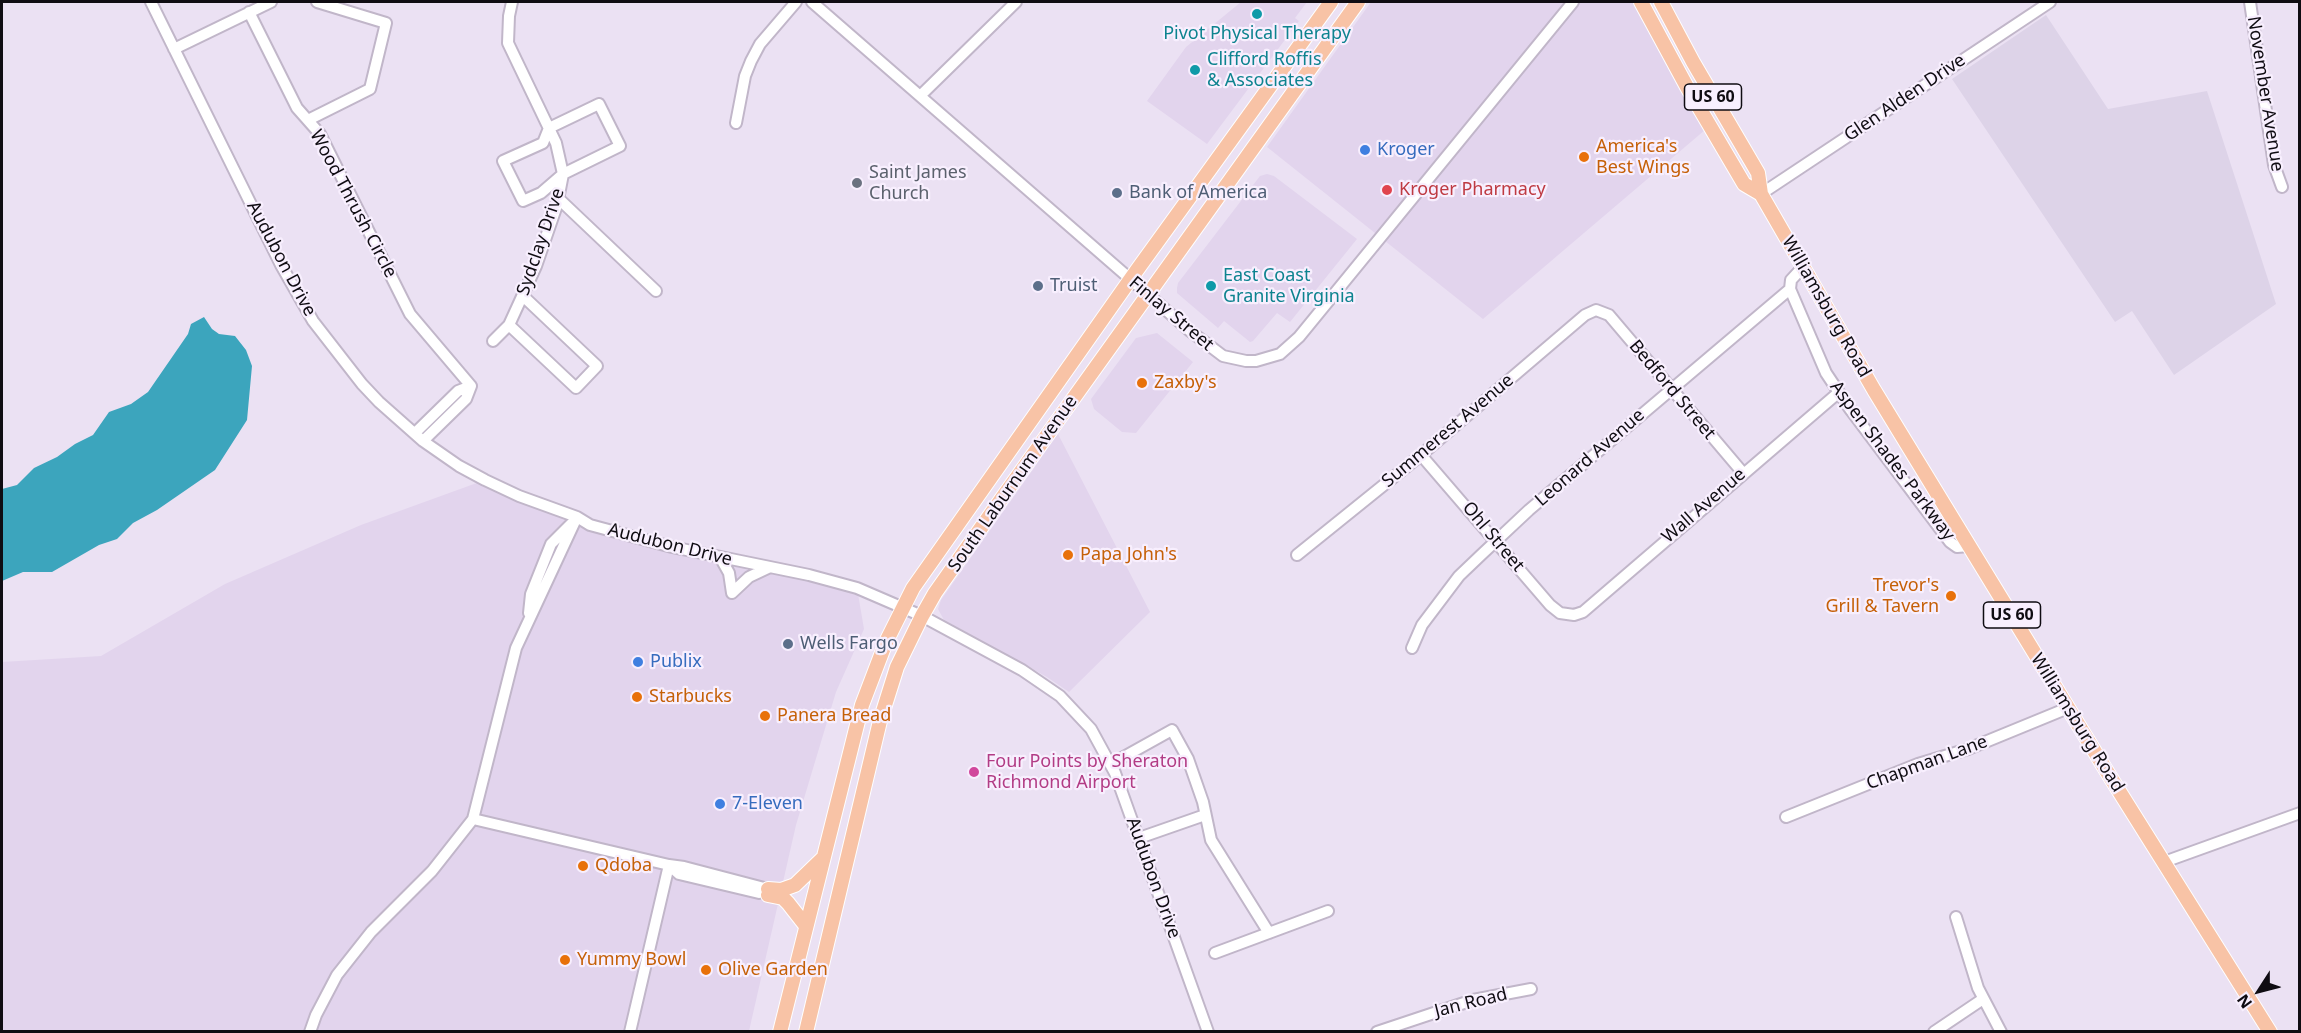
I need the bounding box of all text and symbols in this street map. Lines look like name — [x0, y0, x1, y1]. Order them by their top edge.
marker: Pivot Physical Therapy — [1250, 7, 1264, 21]
street label: November Avenue — [2242, 15, 2288, 173]
place label: Pivot Physical Therapy — [1163, 23, 1351, 45]
place label: Clifford Roffis & Associates — [1207, 49, 1321, 92]
street label: Glen Alden Drive — [1840, 50, 1970, 146]
marker: Clifford Roffis & Associates — [1188, 63, 1202, 77]
road number: US 60 — [1684, 84, 1742, 110]
street label: Wood Thrush Circle — [305, 126, 401, 282]
place label: America's Best Wings — [1596, 136, 1690, 178]
place label: Kroger — [1377, 139, 1435, 161]
marker: Kroger — [1358, 143, 1372, 157]
marker: America's Best Wings — [1577, 150, 1591, 164]
place label: Saint James Church — [869, 162, 967, 204]
marker: Saint James Church — [850, 176, 864, 190]
place label: Kroger Pharmacy — [1399, 179, 1546, 201]
place label: Bank of America — [1129, 182, 1267, 204]
marker: Kroger Pharmacy — [1380, 183, 1394, 197]
street label: Sydclay Drive — [513, 186, 569, 298]
marker: Bank of America — [1110, 186, 1124, 200]
street label: Audubon Drive — [242, 198, 320, 320]
street label: Williamsburg Road — [1777, 233, 1875, 381]
place label: East Coast Granite Virginia — [1223, 265, 1355, 308]
street label: Finlay Street — [1124, 272, 1218, 356]
place label: Truist — [1050, 275, 1097, 297]
marker: Truist — [1031, 279, 1045, 293]
marker: East Coast Granite Virginia — [1204, 279, 1218, 293]
street label: Bedford Street — [1624, 336, 1720, 444]
street label: Summerest Avenue — [1378, 370, 1518, 492]
place label: Zaxby's — [1154, 372, 1217, 394]
marker: Zaxby's — [1135, 376, 1149, 390]
street label: Aspen Shades Parkway — [1825, 377, 1959, 545]
street label: South Laburnum Avenue — [944, 392, 1082, 576]
street label: Leonard Avenue — [1531, 405, 1649, 511]
street label: Wall Avenue — [1658, 464, 1750, 548]
street label: Ohl Street — [1457, 498, 1529, 576]
street label: Audubon Drive — [606, 519, 734, 571]
place label: Papa John's — [1080, 544, 1177, 566]
marker: Papa John's — [1061, 548, 1075, 562]
place label: Trevor's Grill & Tavern — [1825, 575, 1939, 618]
marker: Trevor's Grill & Tavern — [1944, 589, 1958, 603]
road number: US 60 — [1984, 602, 2040, 628]
place label: Wells Fargo — [800, 633, 898, 655]
marker: Wells Fargo — [781, 637, 795, 651]
street label: Williamsburg Road — [2026, 650, 2128, 796]
place label: Publix — [650, 651, 702, 673]
marker: Publix — [631, 655, 645, 669]
place label: Starbucks — [649, 686, 732, 708]
marker: Starbucks — [630, 690, 644, 704]
place label: Panera Bread — [777, 705, 891, 727]
marker: Panera Bread — [758, 709, 772, 723]
street label: Chapman Lane — [1864, 731, 1990, 795]
place label: Four Points by Sheraton Richmond Airport — [986, 751, 1188, 794]
marker: Four Points by Sheraton Richmond Airport — [967, 765, 981, 779]
place label: 7-Eleven — [732, 793, 803, 815]
marker: 7-Eleven — [713, 797, 727, 811]
street label: Audubon Drive — [1121, 815, 1185, 941]
place label: Qdoba — [595, 855, 652, 877]
marker: Qdoba — [576, 859, 590, 873]
place label: Yummy Bowl — [577, 949, 686, 971]
marker: Yummy Bowl — [558, 953, 572, 967]
place label: Olive Garden — [718, 959, 828, 981]
north arrow — [2229, 961, 2289, 1021]
marker: Olive Garden — [699, 963, 713, 977]
street label: Jan Road — [1432, 984, 1510, 1022]
text: N — [2232, 990, 2257, 1013]

